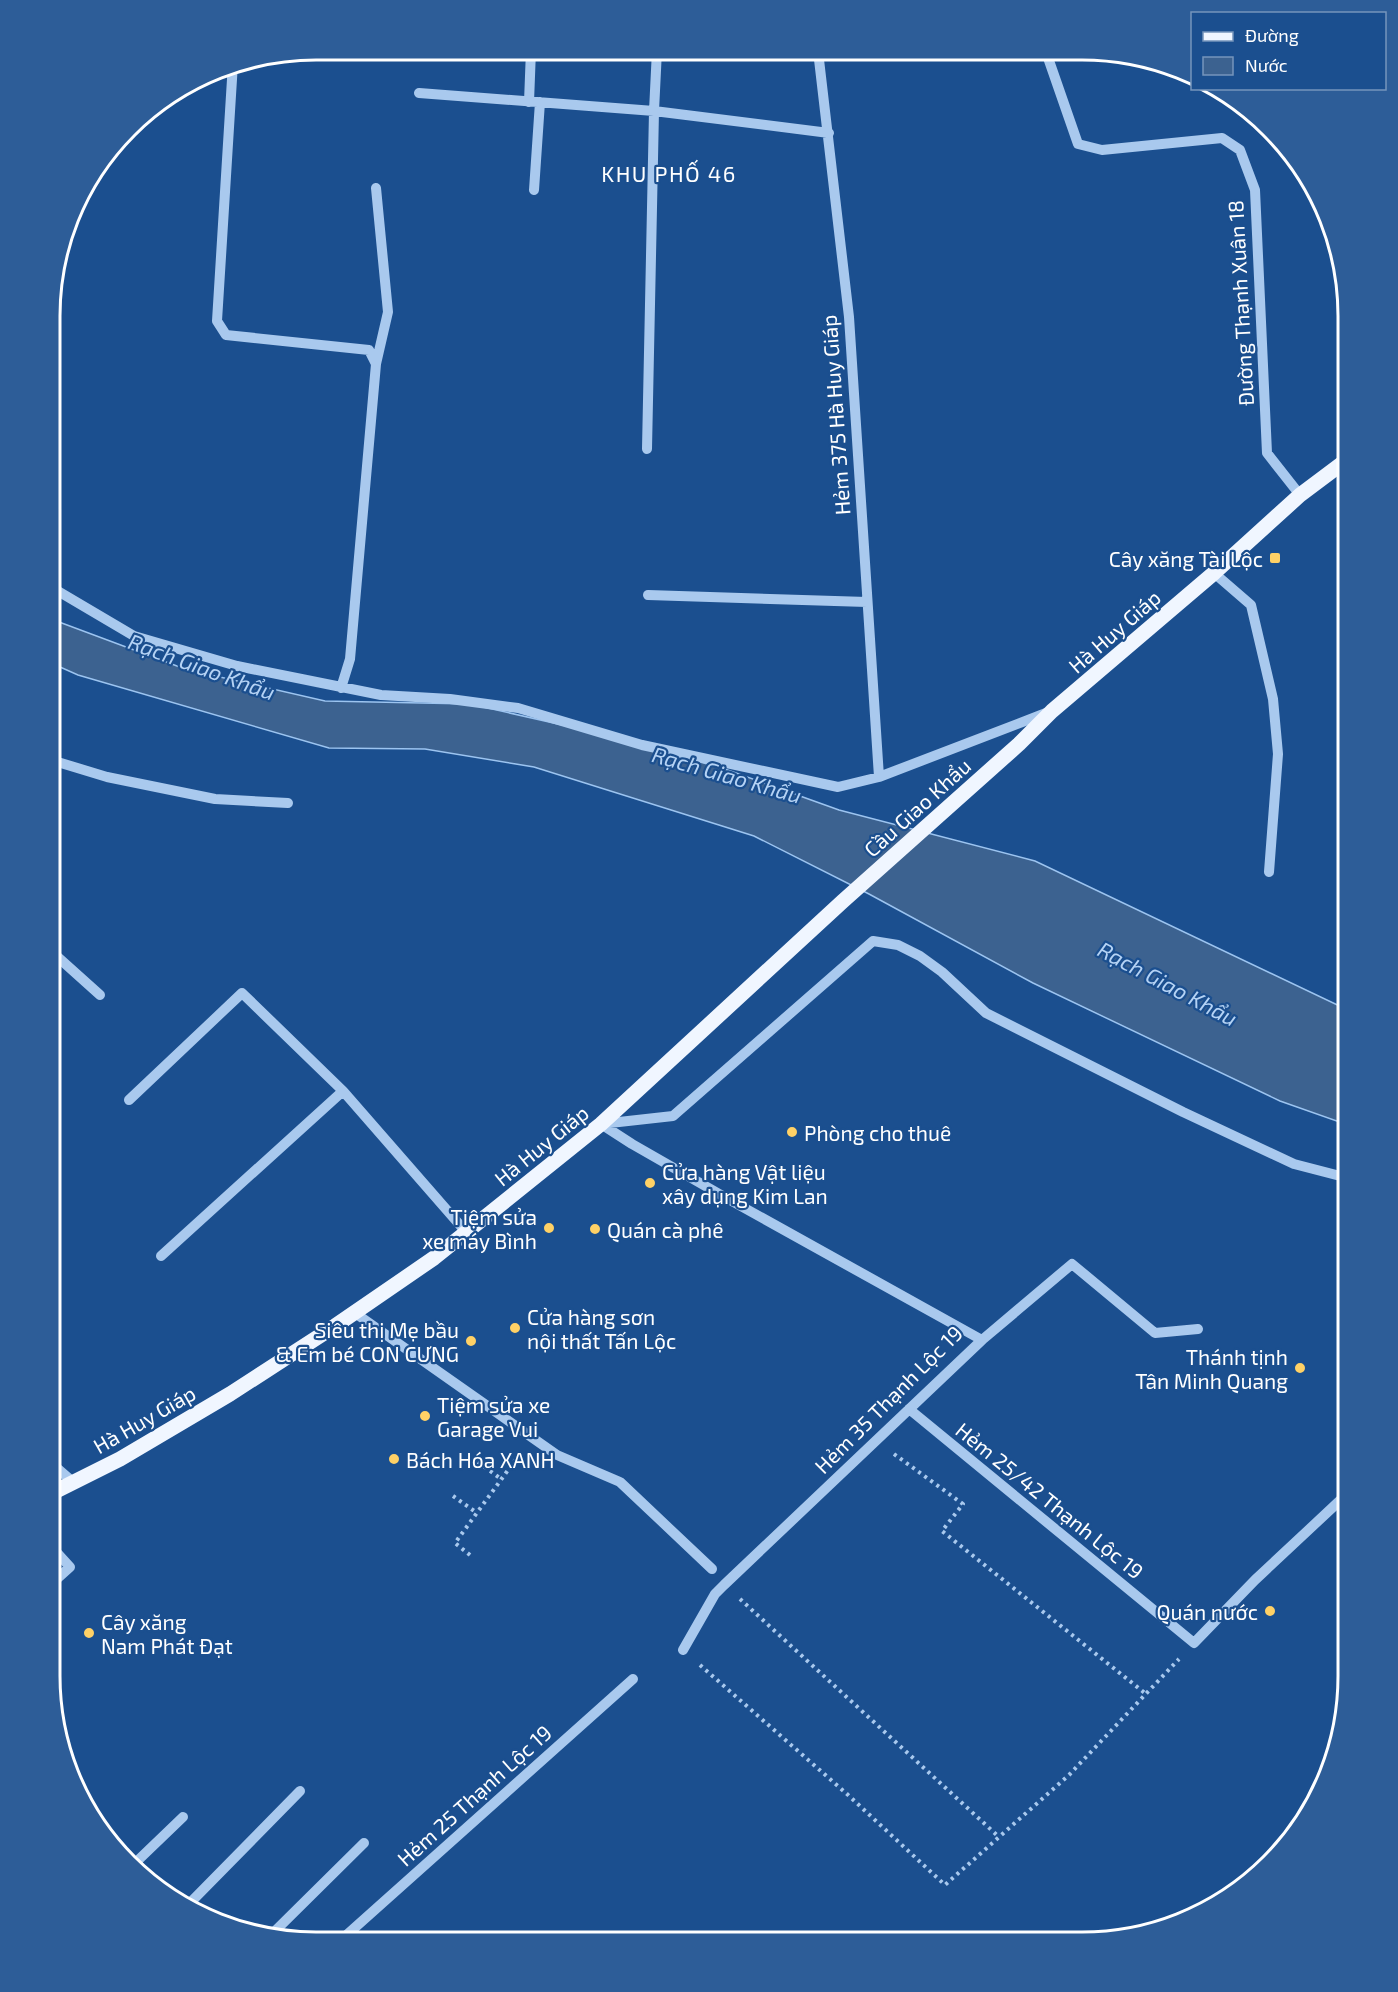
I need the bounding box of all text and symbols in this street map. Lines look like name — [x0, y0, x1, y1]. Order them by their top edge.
legend — [1191, 12, 1386, 90]
text: Đường — [1245, 24, 1299, 46]
text: Nước — [1245, 54, 1288, 76]
district label: KHU PHỐ 46 — [601, 159, 737, 186]
street label: Đường Thạnh Xuân 18 — [1222, 199, 1258, 407]
street label: Hẻm 375 Hà Huy Giáp — [816, 314, 854, 516]
place label: Cây xăng Tài Lộc — [1109, 546, 1263, 571]
marker: Cây xăng Tài Lộc — [1268, 551, 1282, 565]
street label: Hà Huy Giáp — [1063, 584, 1165, 678]
water label: Rạch Giao Khẩu — [125, 627, 279, 705]
water label: Rạch Giao Khẩu — [649, 740, 805, 808]
street label: Cầu Giao Khẩu — [859, 753, 975, 861]
water label: Rạch Giao Khẩu — [1094, 935, 1242, 1031]
street label: Hà Huy Giáp — [489, 1100, 593, 1190]
place label: Phòng cho thuê — [804, 1120, 951, 1145]
marker: Phòng cho thuê — [785, 1125, 799, 1139]
place label: Cửa hàng Vật liệu xây dụng Kim Lan — [662, 1159, 828, 1208]
marker: Cửa hàng Vật liệu xây dụng Kim Lan — [643, 1176, 657, 1190]
place label: Tiệm sửa xe máy Bình — [422, 1204, 537, 1253]
place label: Quán cà phê — [607, 1217, 724, 1243]
marker: Tiệm sửa xe máy Bình — [542, 1221, 556, 1235]
marker: Quán cà phê — [588, 1222, 602, 1236]
place label: Cửa hàng sơn nội thất Tấn Lộc — [527, 1304, 676, 1353]
place label: Siêu thị Mẹ bầu & Em bé CON CƯNG — [276, 1317, 459, 1366]
street label: Hẻm 35 Thạnh Lộc 19 — [809, 1320, 967, 1478]
marker: Cửa hàng sơn nội thất Tấn Lộc — [508, 1321, 522, 1335]
marker: Siêu thị Mẹ bầu & Em bé CON CƯNG — [464, 1334, 478, 1348]
place label: Thánh tịnh Tân Minh Quang — [1135, 1344, 1288, 1394]
marker: Thánh tịnh Tân Minh Quang — [1293, 1361, 1307, 1375]
street label: Hà Huy Giáp — [89, 1380, 199, 1458]
place label: Tiệm sửa xe Garage Vui — [437, 1392, 550, 1441]
marker: Tiệm sửa xe Garage Vui — [418, 1409, 432, 1423]
street label: Hẻm 25/42 Thạnh Lộc 19 — [951, 1417, 1149, 1583]
place label: Bách Hóa XANH — [406, 1447, 555, 1472]
marker: Bách Hóa XANH — [387, 1452, 401, 1466]
place label: Quán nước — [1156, 1599, 1258, 1625]
marker: Quán nước — [1263, 1604, 1277, 1618]
place label: Cây xăng Nam Phát Đạt — [101, 1609, 233, 1658]
marker: Cây xăng Nam Phát Đạt — [82, 1626, 96, 1640]
street label: Hẻm 25 Thạnh Lộc 19 — [392, 1719, 556, 1871]

